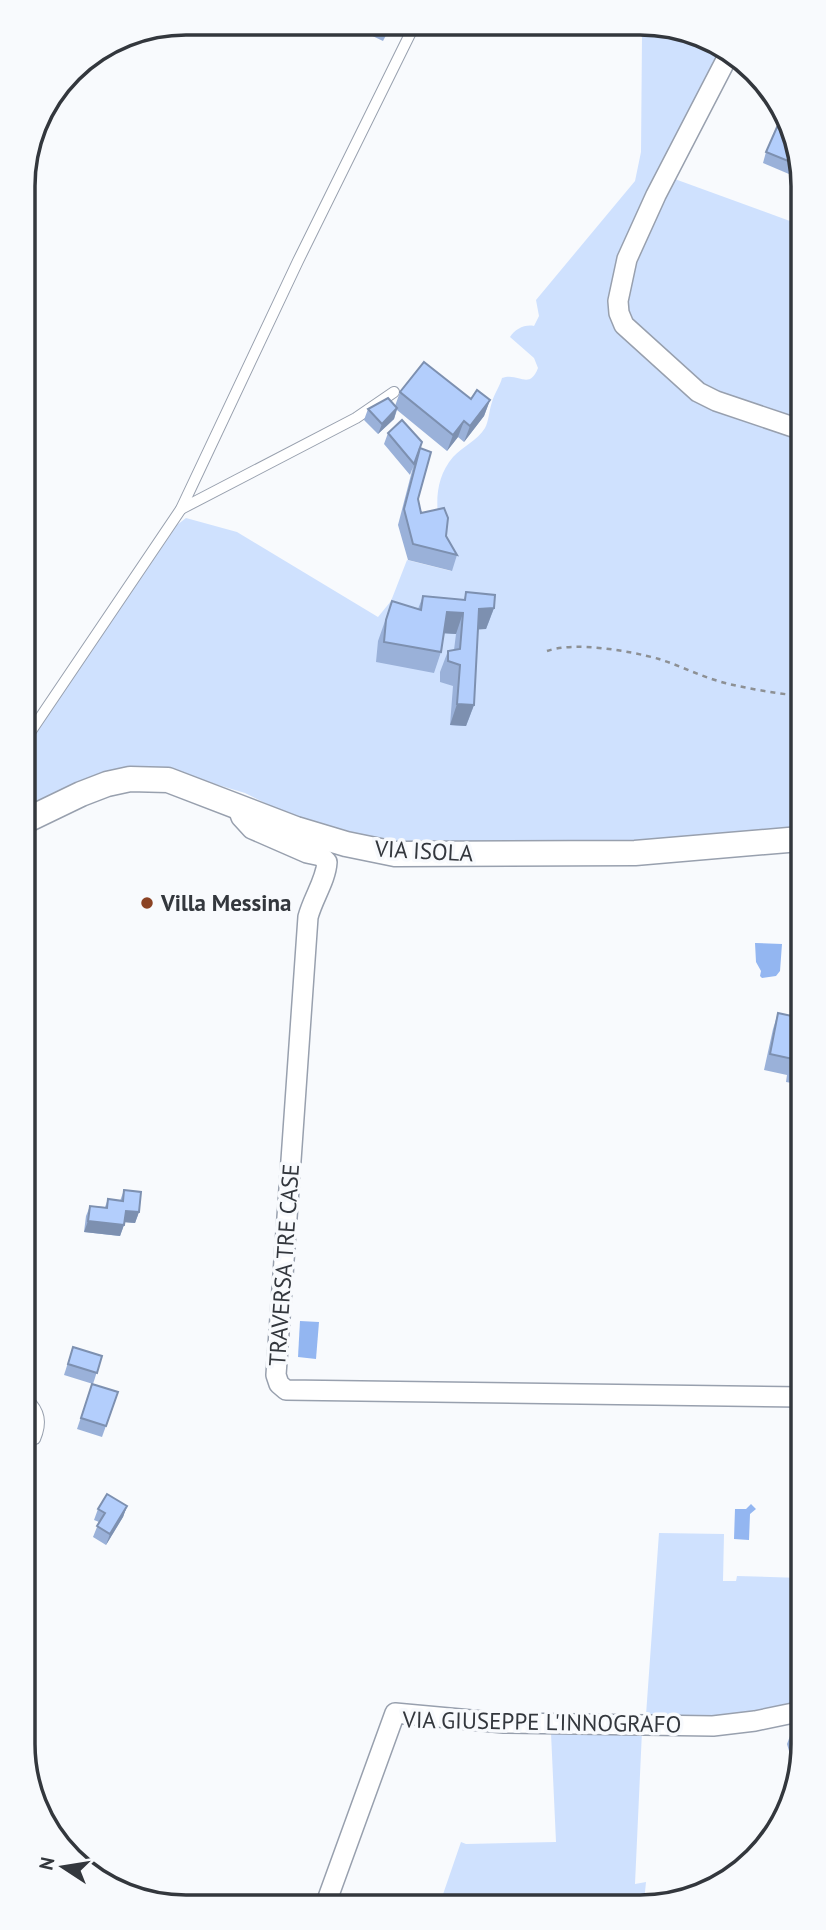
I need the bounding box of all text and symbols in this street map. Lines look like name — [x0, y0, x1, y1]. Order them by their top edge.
street label: VIA ISOLA — [373, 833, 475, 868]
place label: Villa Messina — [160, 888, 291, 917]
marker: Villa Messina — [139, 895, 155, 911]
street label: TRAVERSA TRE CASE — [262, 1163, 305, 1367]
street label: VIA GIUSEPPE L'INNOGRAFO — [401, 1705, 682, 1738]
north arrow — [28, 1832, 98, 1902]
text: N — [33, 1855, 59, 1872]

